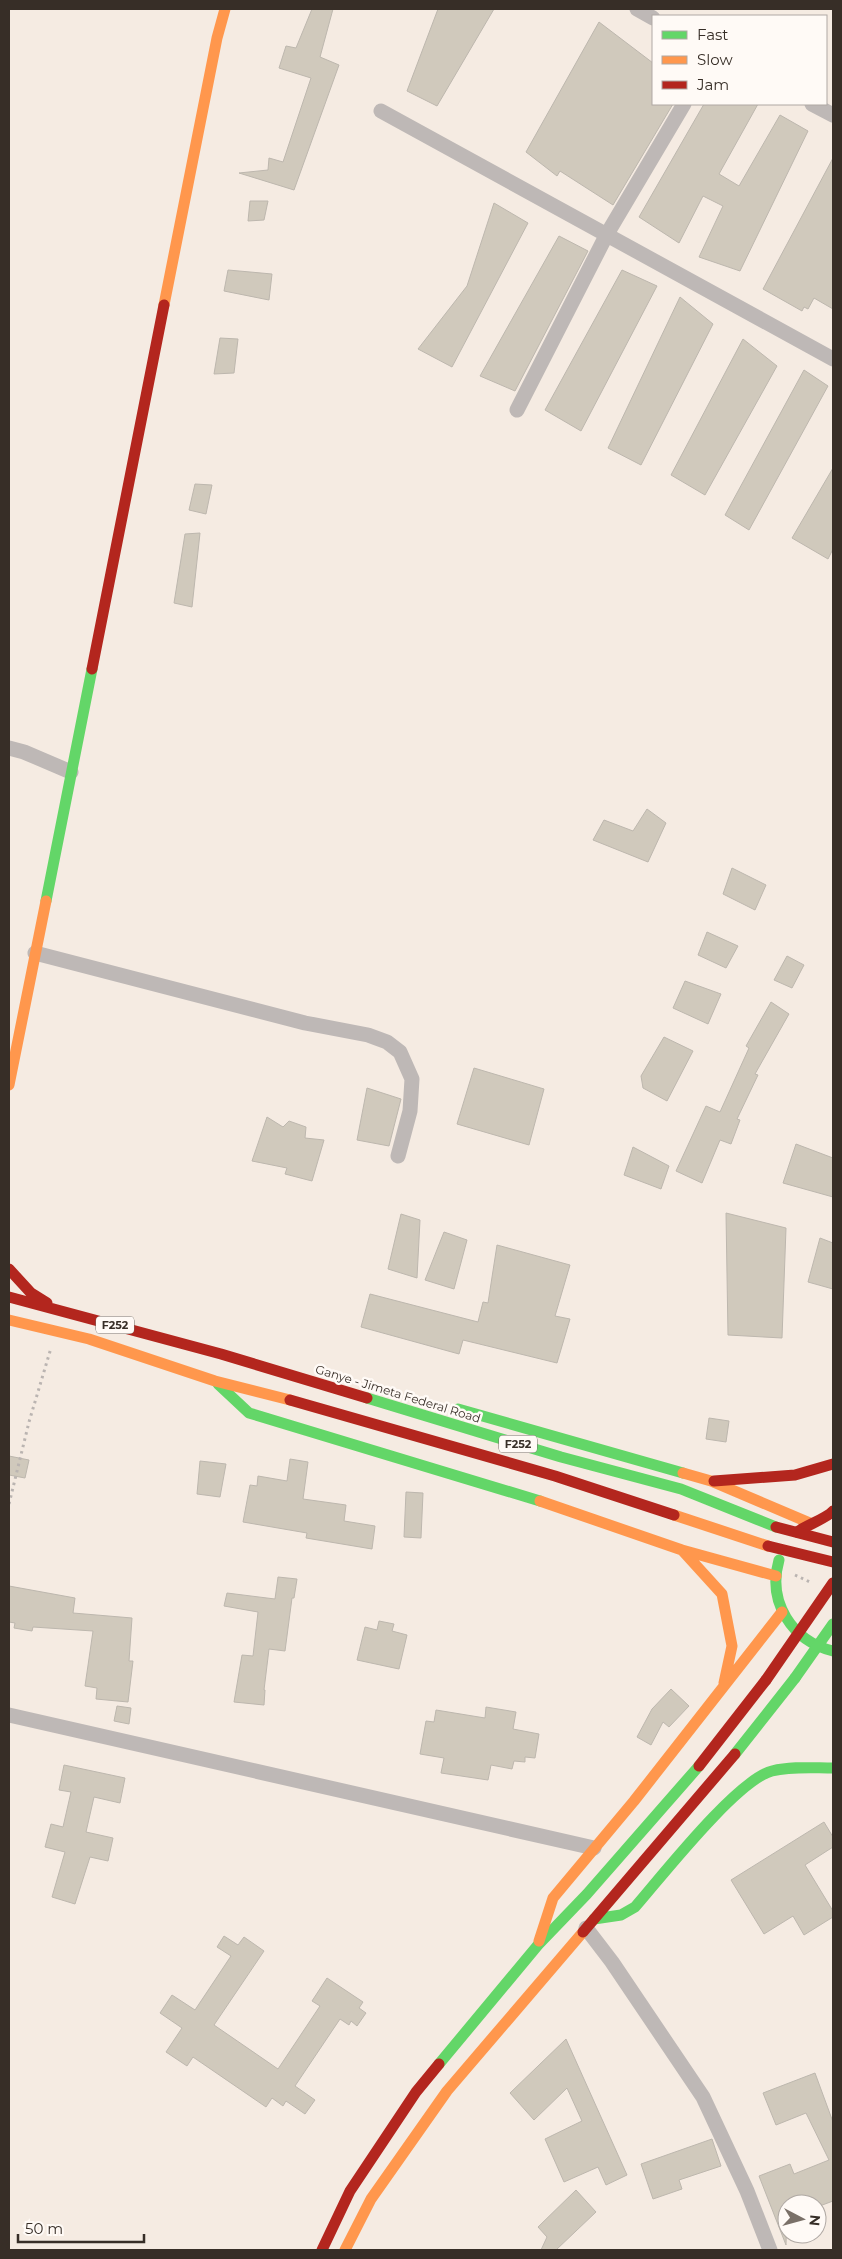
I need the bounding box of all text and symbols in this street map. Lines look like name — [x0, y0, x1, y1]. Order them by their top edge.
legend — [652, 15, 827, 105]
text: Fast — [697, 25, 728, 44]
text: Slow — [697, 50, 733, 69]
text: Jam — [696, 75, 729, 94]
road number: F252 — [96, 1316, 134, 1334]
street label: Ganye - Jimeta Federal Road — [314, 1361, 483, 1426]
road number: F252 — [499, 1436, 537, 1452]
north arrow — [777, 2194, 827, 2244]
scale bar — [18, 2212, 144, 2244]
text: N — [805, 2214, 824, 2227]
text: 50 m — [25, 2219, 63, 2238]

